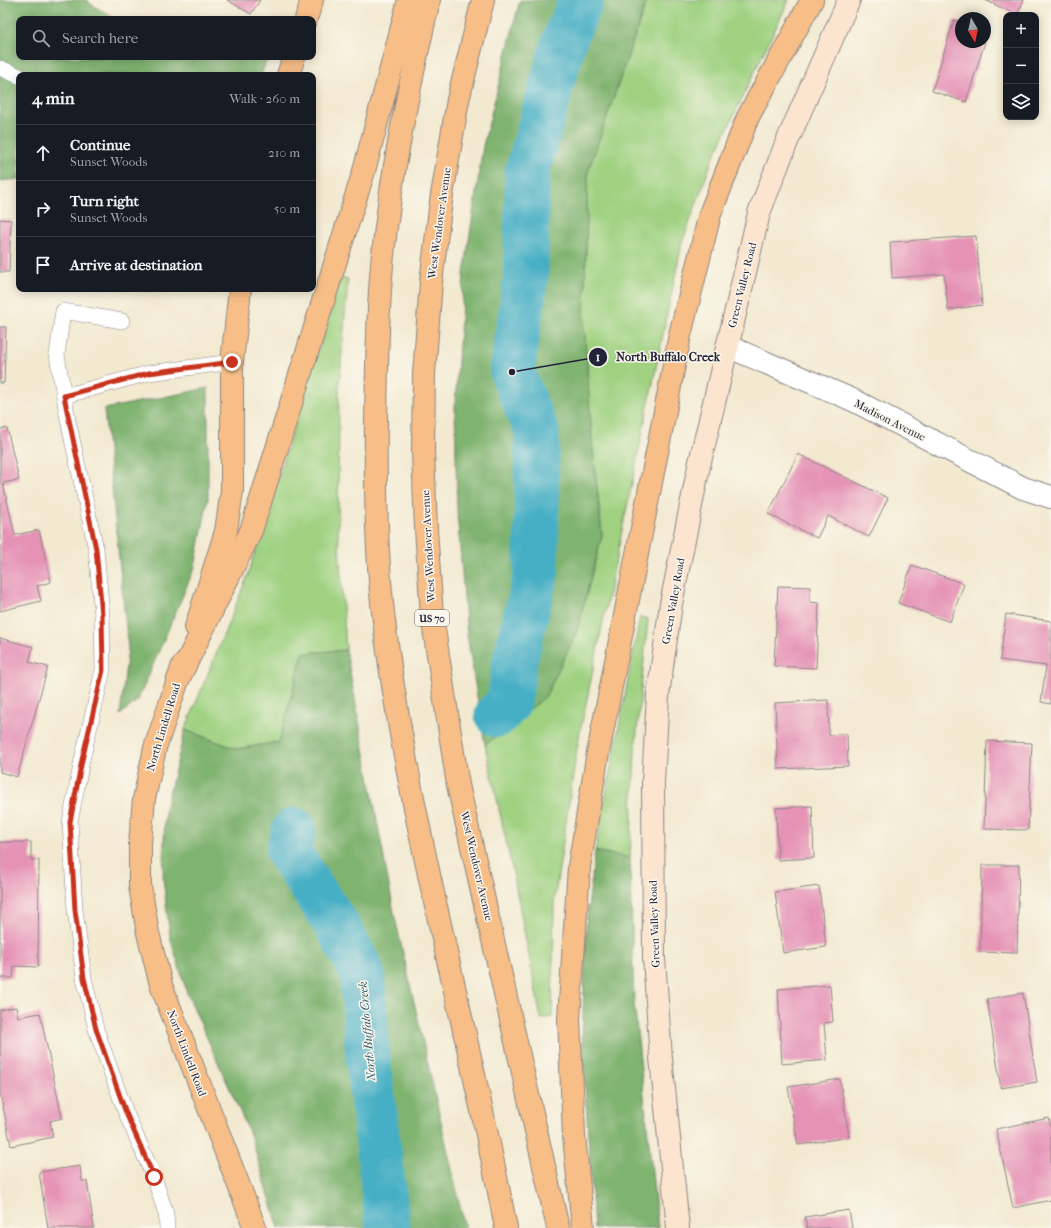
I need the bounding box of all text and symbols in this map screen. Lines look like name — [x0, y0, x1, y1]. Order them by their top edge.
north arrow — [955, 12, 991, 48]
map controls — [1003, 12, 1039, 120]
button: + — [1003, 12, 1039, 48]
search box — [16, 16, 316, 60]
icon: search — [30, 27, 52, 49]
text: Search here — [62, 29, 138, 47]
button: − — [1003, 48, 1039, 84]
button: layers — [1003, 84, 1039, 120]
text: 4 min — [32, 88, 75, 108]
text: Walk · 260 m — [229, 91, 300, 106]
text: Continue — [70, 136, 130, 154]
icon: ahead — [32, 142, 54, 164]
text: 210 m — [268, 145, 300, 160]
text: Sunset Woods — [70, 154, 147, 169]
street label: West Wendover Avenue — [425, 166, 454, 281]
text: Turn right — [70, 192, 139, 210]
icon: right — [32, 198, 54, 220]
text: 50 m — [274, 201, 300, 216]
text: Sunset Woods — [70, 210, 147, 225]
street label: Green Valley Road — [726, 240, 760, 329]
icon: arrive — [32, 254, 54, 276]
text: Arrive at destination — [70, 256, 202, 274]
callout: North Buffalo Creek — [588, 345, 728, 369]
text: 1 — [596, 350, 600, 364]
text: North Buffalo Creek — [616, 350, 721, 364]
route end — [223, 353, 241, 371]
street label: Madison Avenue — [852, 397, 928, 444]
street label: West Wendover Avenue — [419, 489, 438, 603]
street label: Green Valley Road — [659, 556, 688, 645]
road number: US 70 — [415, 610, 449, 626]
street label: North Lindell Road — [144, 681, 183, 773]
street label: West Wendover Avenue — [457, 809, 496, 923]
street label: Green Valley Road — [646, 879, 663, 968]
water label: North Buffalo Creek — [356, 981, 378, 1082]
street label: North Lindell Road — [164, 1008, 209, 1099]
route start — [145, 1168, 163, 1186]

